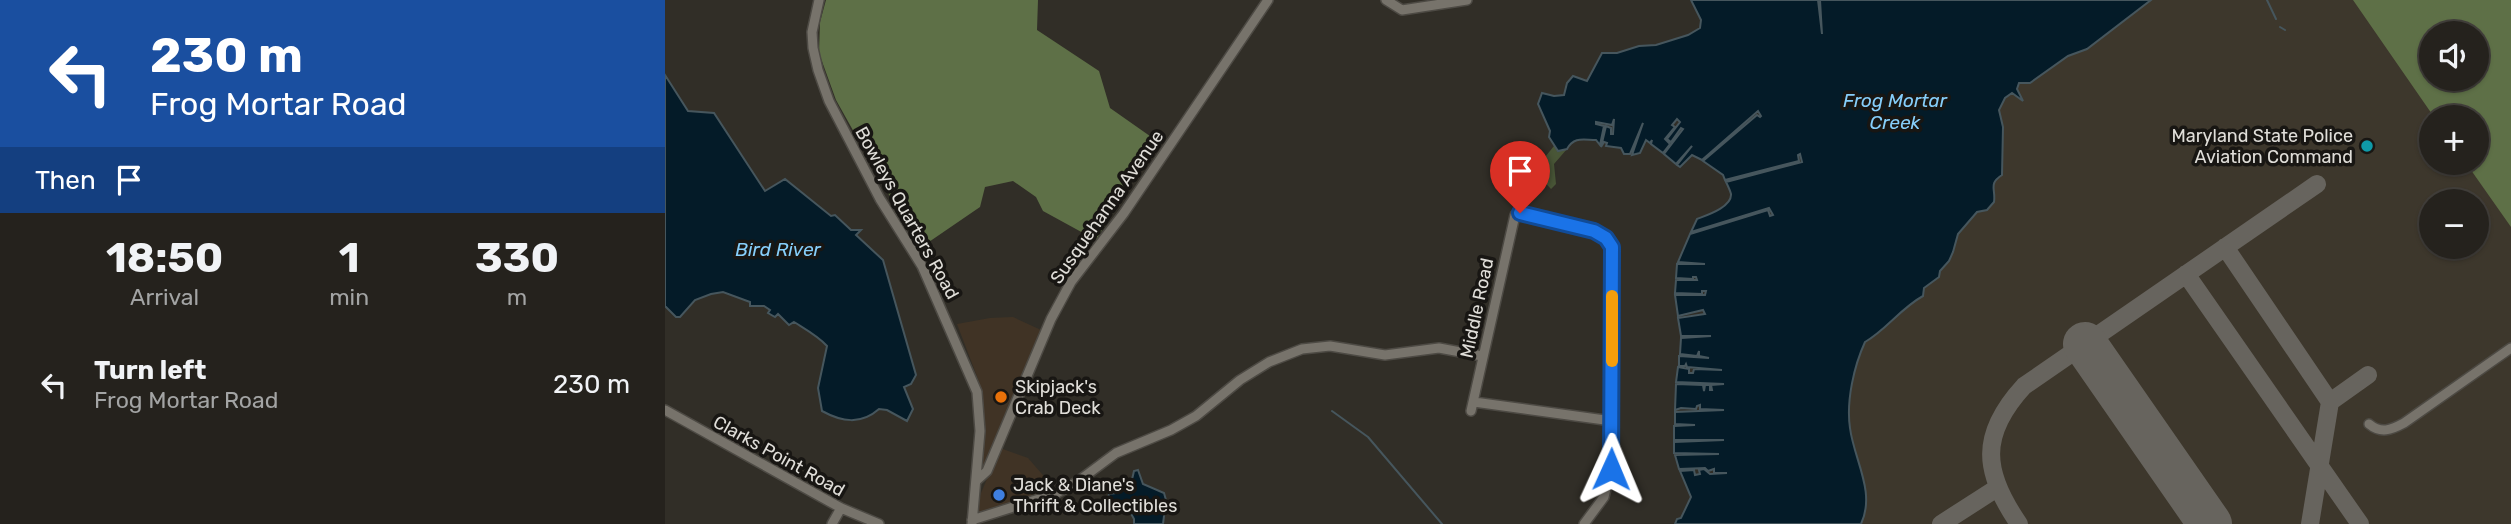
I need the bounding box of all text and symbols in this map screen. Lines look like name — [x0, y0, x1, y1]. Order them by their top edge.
map controls — [2419, 21, 2489, 259]
button: sound — [2419, 21, 2489, 91]
text: 230 m — [150, 26, 303, 84]
icon: left — [35, 28, 126, 119]
text: Frog Mortar Road — [150, 85, 407, 123]
water label: Frog Mortar Creek — [1843, 89, 1948, 134]
button: + — [2419, 105, 2489, 175]
street label: Bowleys Quarters Road — [850, 123, 964, 303]
place label: Maryland State Police Aviation Command — [2172, 125, 2353, 168]
street label: Susquehanna Avenue — [1046, 126, 1168, 288]
marker: Maryland State Police Aviation Command — [2359, 138, 2375, 154]
pin — [1490, 141, 1550, 213]
icon: arrive — [1501, 152, 1539, 190]
icon: arrive — [110, 161, 148, 199]
text: Then — [35, 165, 96, 196]
button: − — [2419, 189, 2489, 259]
text: 18:50 — [106, 233, 223, 283]
text: 1 — [339, 233, 360, 283]
text: 330 — [475, 233, 559, 283]
water label: Bird River — [735, 238, 822, 261]
street label: Middle Road — [1456, 256, 1498, 360]
text: Arrival — [130, 283, 199, 311]
text: min — [329, 283, 369, 311]
text: m — [507, 283, 527, 311]
text: Turn left — [94, 355, 206, 386]
icon: left — [35, 366, 73, 404]
text: 230 m — [553, 369, 630, 400]
place label: Skipjack's Crab Deck — [1015, 376, 1101, 419]
text: Frog Mortar Road — [94, 386, 278, 414]
marker: Skipjack's Crab Deck — [993, 389, 1009, 405]
street label: Clarks Point Road — [709, 411, 849, 501]
position arrow — [1574, 432, 1648, 506]
place label: Jack & Diane's Thrift & Collectibles — [1013, 474, 1177, 517]
marker: Jack & Diane's Thrift & Collectibles — [991, 487, 1007, 503]

